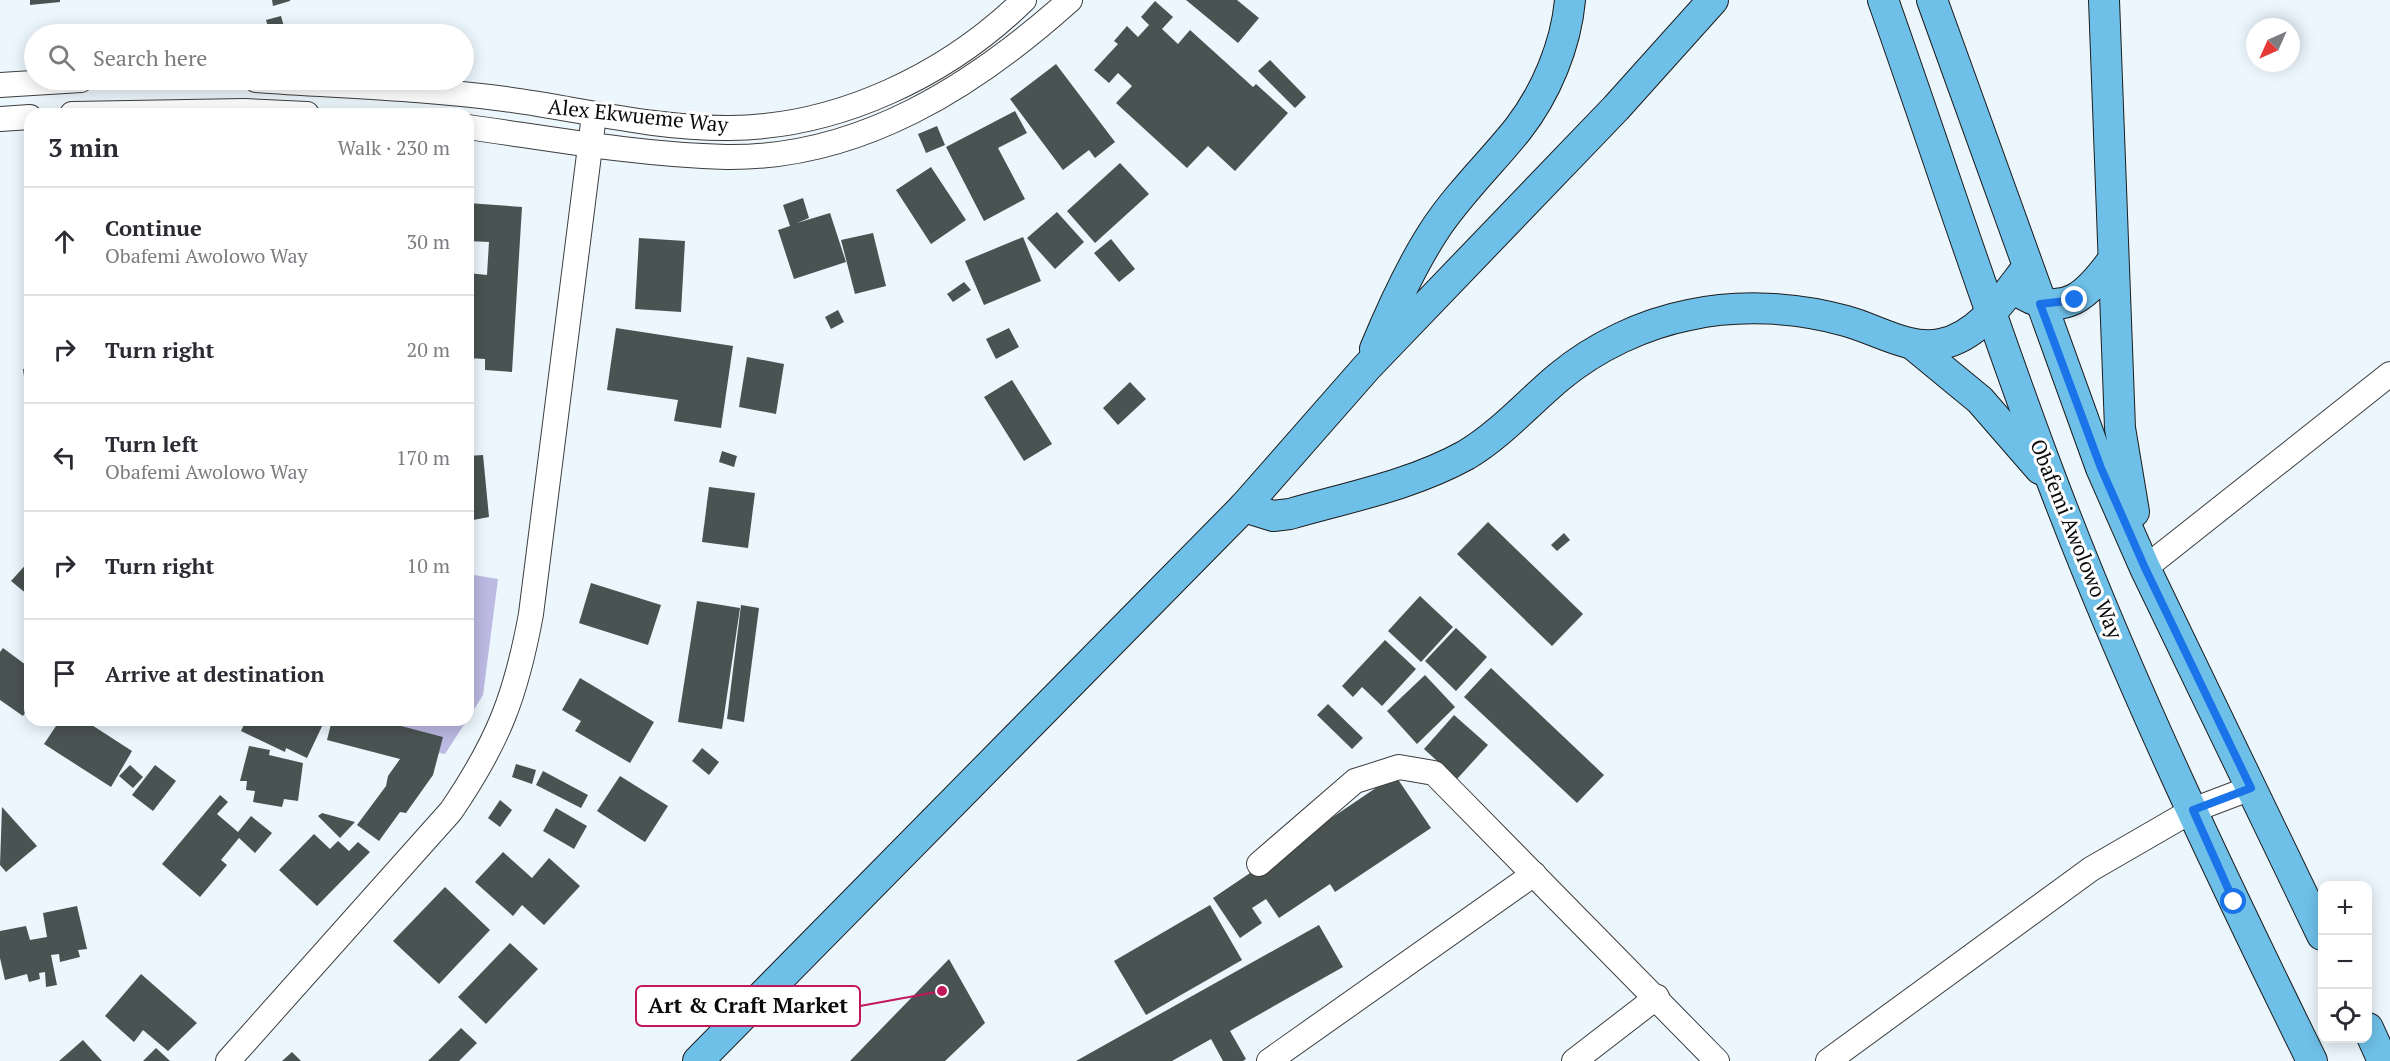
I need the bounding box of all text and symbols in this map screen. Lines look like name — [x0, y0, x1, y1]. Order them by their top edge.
north arrow — [2246, 18, 2300, 72]
search box — [24, 24, 474, 90]
icon: search — [45, 41, 78, 74]
text: Search here — [93, 43, 207, 72]
street label: Alex Ekwueme Way — [547, 92, 730, 138]
text: 3 min — [48, 130, 119, 164]
text: Walk · 230 m — [338, 134, 450, 161]
text: Continue — [105, 213, 202, 242]
icon: ahead — [48, 225, 81, 258]
text: 30 m — [407, 228, 450, 255]
text: Obafemi Awolowo Way — [105, 242, 308, 269]
route end — [2061, 286, 2087, 312]
icon: right — [48, 333, 81, 366]
text: Turn right — [105, 335, 214, 364]
text: 20 m — [407, 336, 450, 363]
text: Turn left — [105, 429, 198, 458]
street label: Obafemi Awolowo Way — [2024, 435, 2130, 643]
icon: left — [48, 441, 81, 474]
text: 170 m — [396, 444, 450, 471]
text: Obafemi Awolowo Way — [105, 458, 308, 485]
icon: right — [48, 549, 81, 582]
text: Turn right — [105, 551, 214, 580]
text: 10 m — [407, 552, 450, 579]
icon: arrive — [48, 657, 81, 690]
text: Arrive at destination — [105, 659, 324, 688]
map controls — [2318, 881, 2372, 1043]
button: + — [2318, 881, 2372, 935]
route start — [2220, 888, 2246, 914]
button: − — [2318, 935, 2372, 989]
callout: Art & Craft Market — [636, 986, 860, 1026]
button: locate — [2318, 989, 2372, 1043]
text: Art & Craft Market — [648, 990, 848, 1019]

